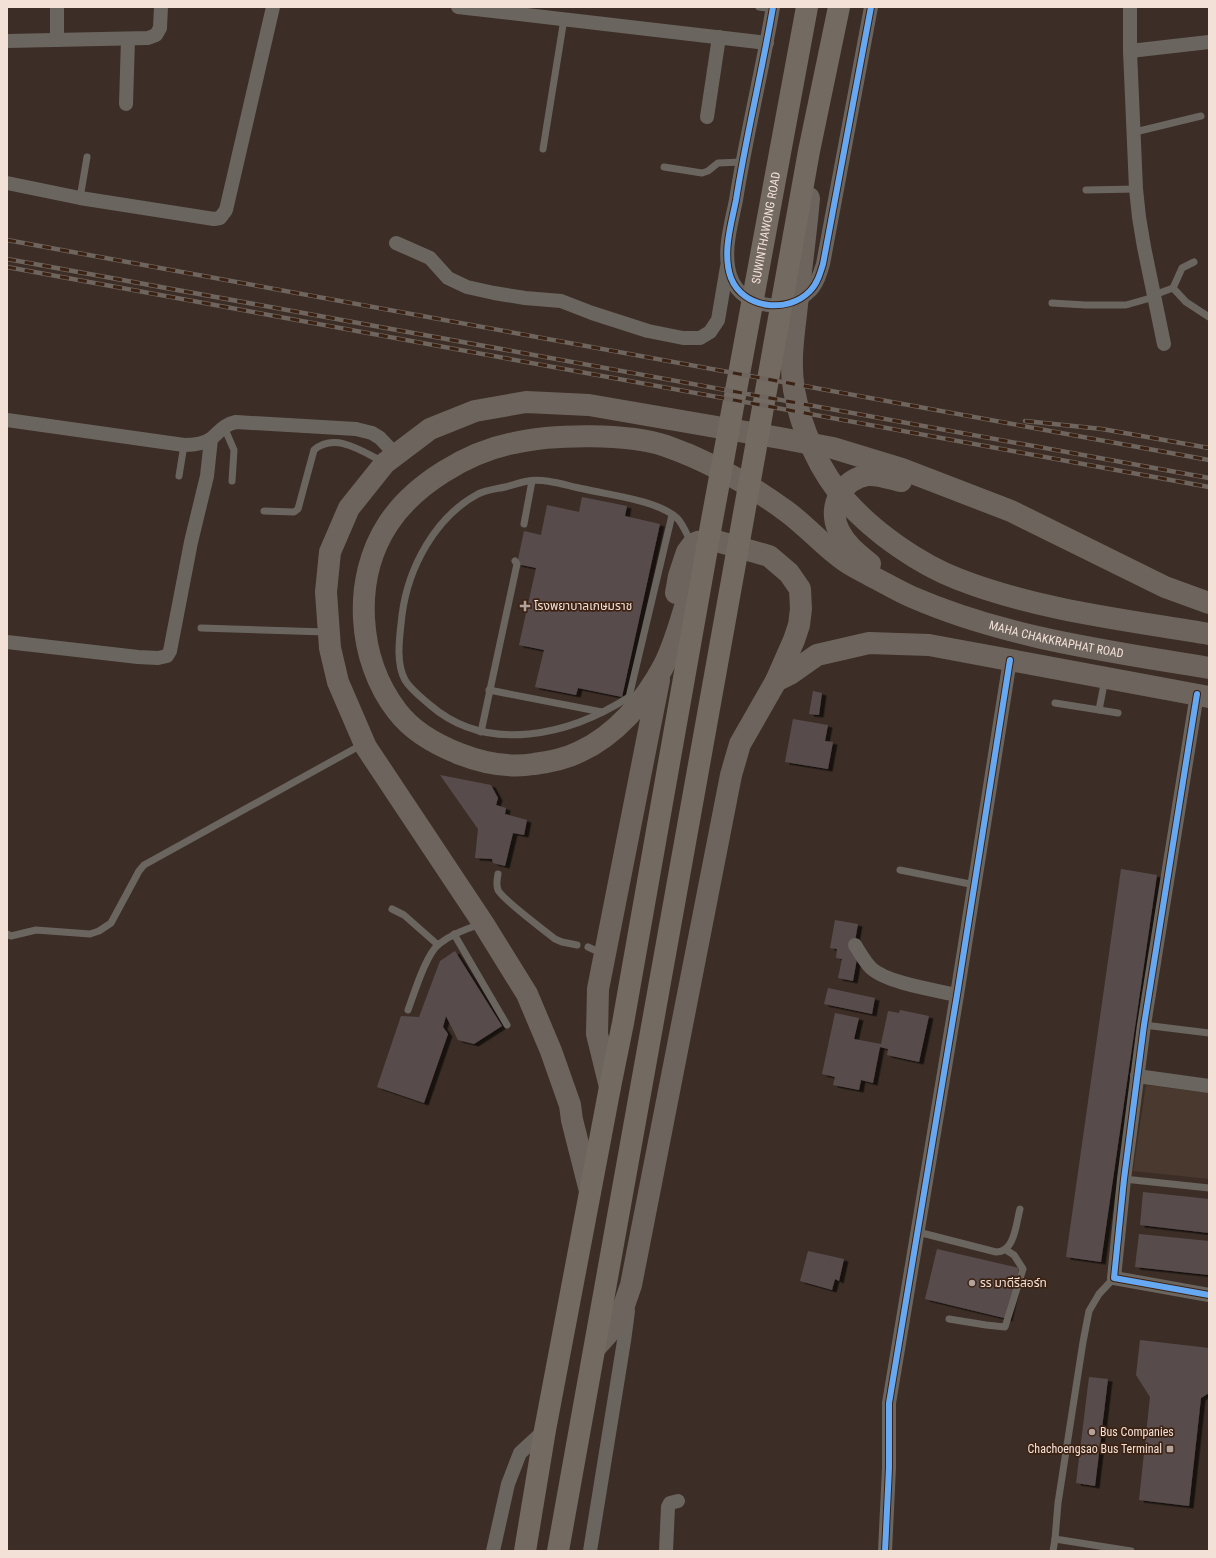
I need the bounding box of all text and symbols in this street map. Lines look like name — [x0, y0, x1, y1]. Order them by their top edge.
street label: SUWINTHAWONG ROAD — [749, 171, 783, 285]
place label: โรงพยาบาลเกษมราช — [534, 599, 632, 613]
marker: โรงพยาบาลเกษมราช — [519, 600, 531, 612]
street label: MAHA CHAKKRAPHAT ROAD — [987, 618, 1125, 661]
place label: รร มาดีรีสอร์ท — [980, 1276, 1047, 1290]
marker: รร มาดีรีสอร์ท — [967, 1278, 977, 1288]
place label: Bus Companies — [1100, 1425, 1174, 1439]
marker: Bus Companies — [1087, 1427, 1097, 1437]
place label: Chachoengsao Bus Terminal — [1028, 1442, 1162, 1456]
marker: Chachoengsao Bus Terminal — [1165, 1444, 1175, 1454]

